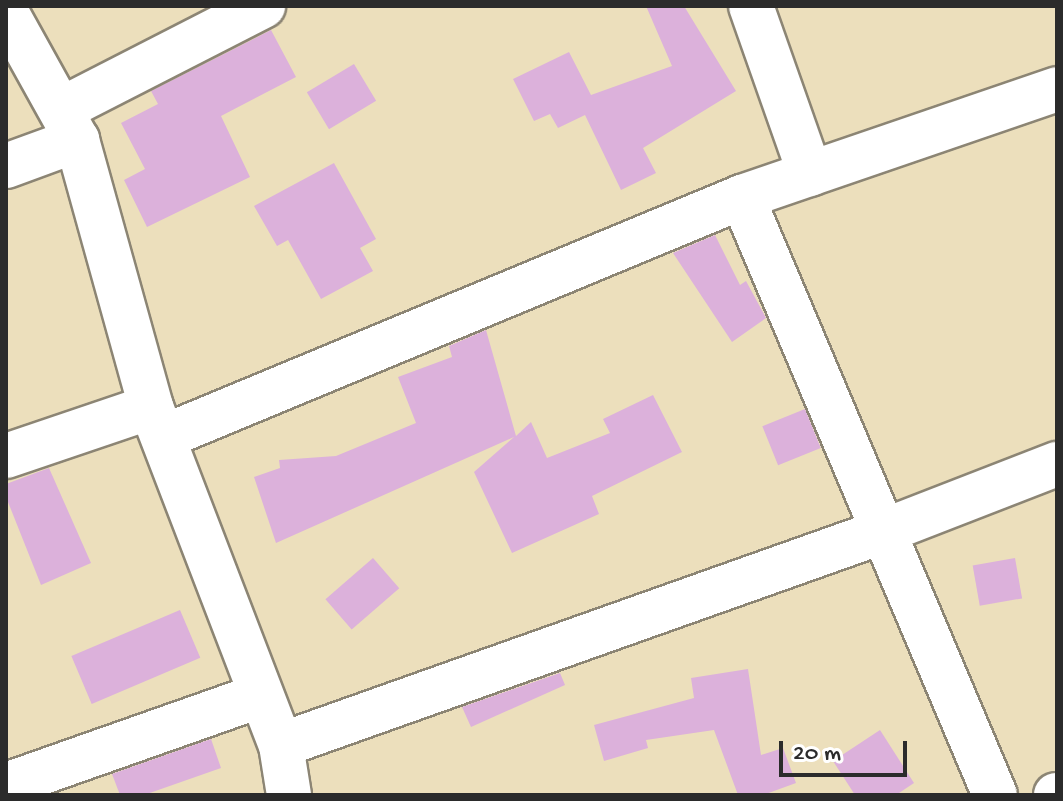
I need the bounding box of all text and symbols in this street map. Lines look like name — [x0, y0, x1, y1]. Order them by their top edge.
scale bar — [783, 725, 911, 775]
text: 20 m — [793, 740, 841, 769]

